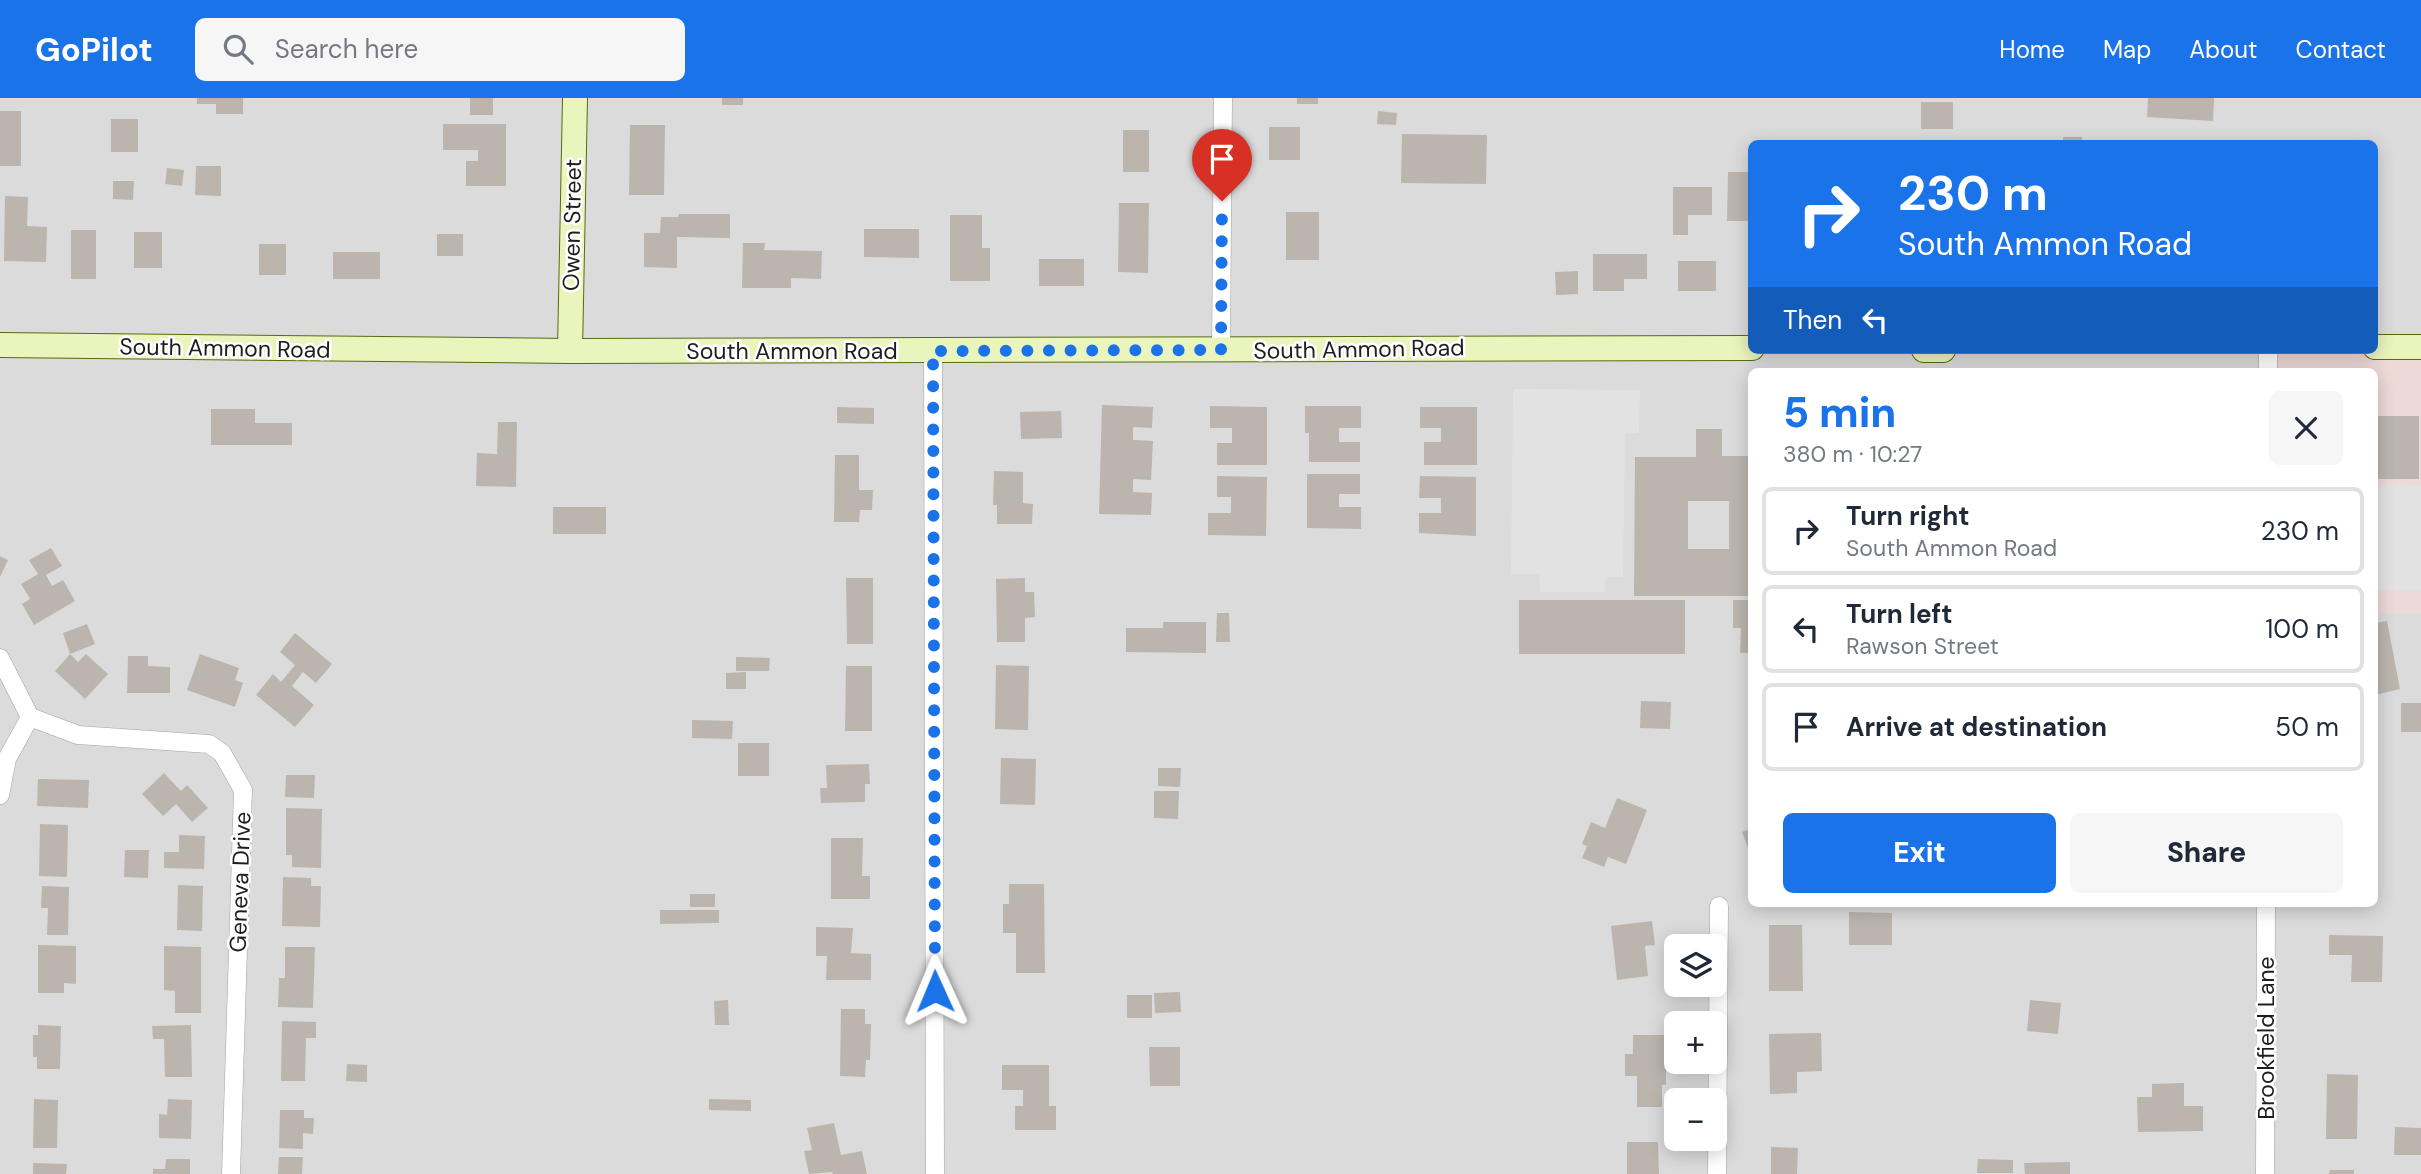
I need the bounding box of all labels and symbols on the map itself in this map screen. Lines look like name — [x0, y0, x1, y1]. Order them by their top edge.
pin — [1192, 129, 1252, 201]
street label: Owen Street — [556, 159, 588, 291]
street label: South Ammon Road — [119, 331, 331, 365]
street label: South Ammon Road — [1253, 332, 1465, 366]
street label: South Ammon Road — [686, 336, 898, 366]
street label: Geneva Drive — [223, 811, 257, 953]
position arrow — [898, 954, 972, 1028]
street label: Brookfield Lane — [2251, 956, 2281, 1120]

